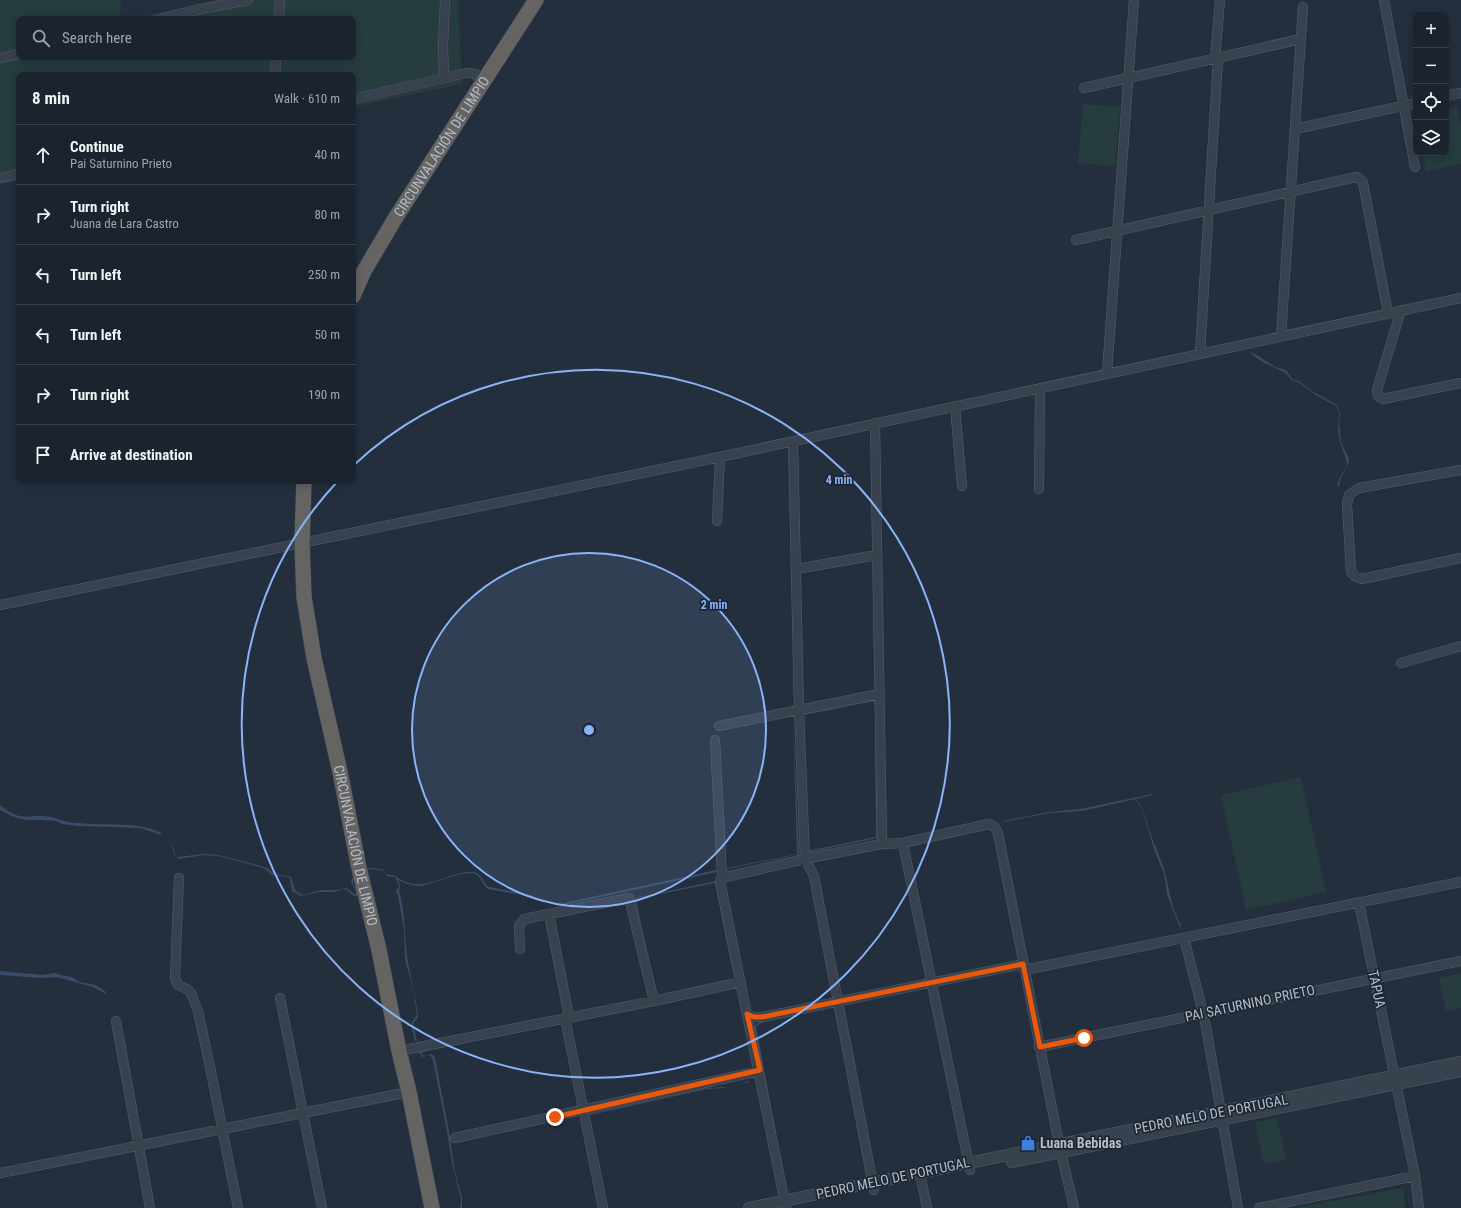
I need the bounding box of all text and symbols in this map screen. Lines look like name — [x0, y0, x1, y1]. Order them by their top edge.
map controls — [1413, 12, 1449, 156]
button: + — [1413, 12, 1449, 48]
search box — [16, 16, 356, 60]
icon: search — [30, 27, 52, 49]
text: Search here — [62, 29, 132, 47]
button: − — [1413, 48, 1449, 84]
street label: CIRCUNVALACIÓN DE LIMPIO — [390, 73, 493, 220]
button: locate — [1413, 84, 1449, 120]
text: 8 min — [32, 88, 70, 108]
text: Walk · 610 m — [274, 91, 340, 106]
button: layers — [1413, 120, 1449, 156]
text: Continue — [70, 138, 124, 156]
icon: ahead — [32, 144, 54, 166]
text: 40 m — [314, 147, 340, 162]
text: Pai Saturnino Prieto — [70, 156, 172, 171]
text: Turn right — [70, 198, 129, 216]
icon: right — [32, 204, 54, 226]
text: 80 m — [314, 207, 340, 222]
text: Juana de Lara Castro — [70, 216, 179, 231]
icon: left — [32, 264, 54, 286]
text: Turn left — [70, 266, 121, 284]
text: 250 m — [308, 267, 340, 282]
icon: left — [32, 324, 54, 346]
text: Turn left — [70, 326, 121, 344]
text: 50 m — [314, 327, 340, 342]
icon: right — [32, 384, 54, 406]
text: Turn right — [70, 386, 129, 404]
text: 190 m — [308, 387, 340, 402]
icon: arrive — [32, 444, 54, 466]
text: Arrive at destination — [70, 446, 193, 464]
text: 4 min — [826, 473, 852, 487]
text: 2 min — [701, 598, 727, 612]
centre of rings — [582, 723, 596, 737]
street label: CIRCUNVALACIÓN DE LIMPIO — [331, 764, 381, 928]
street label: TAPUA — [1365, 969, 1389, 1009]
street label: PAI SATURNINO PRIETO — [1184, 981, 1316, 1025]
route start — [1075, 1029, 1093, 1047]
street label: PEDRO MELO DE PORTUGAL — [1133, 1091, 1290, 1137]
route end — [546, 1108, 564, 1126]
shop icon: Luana Bebidas — [1019, 1134, 1037, 1152]
place label: Luana Bebidas — [1040, 1135, 1122, 1151]
street label: PEDRO MELO DE PORTUGAL — [815, 1154, 972, 1202]

